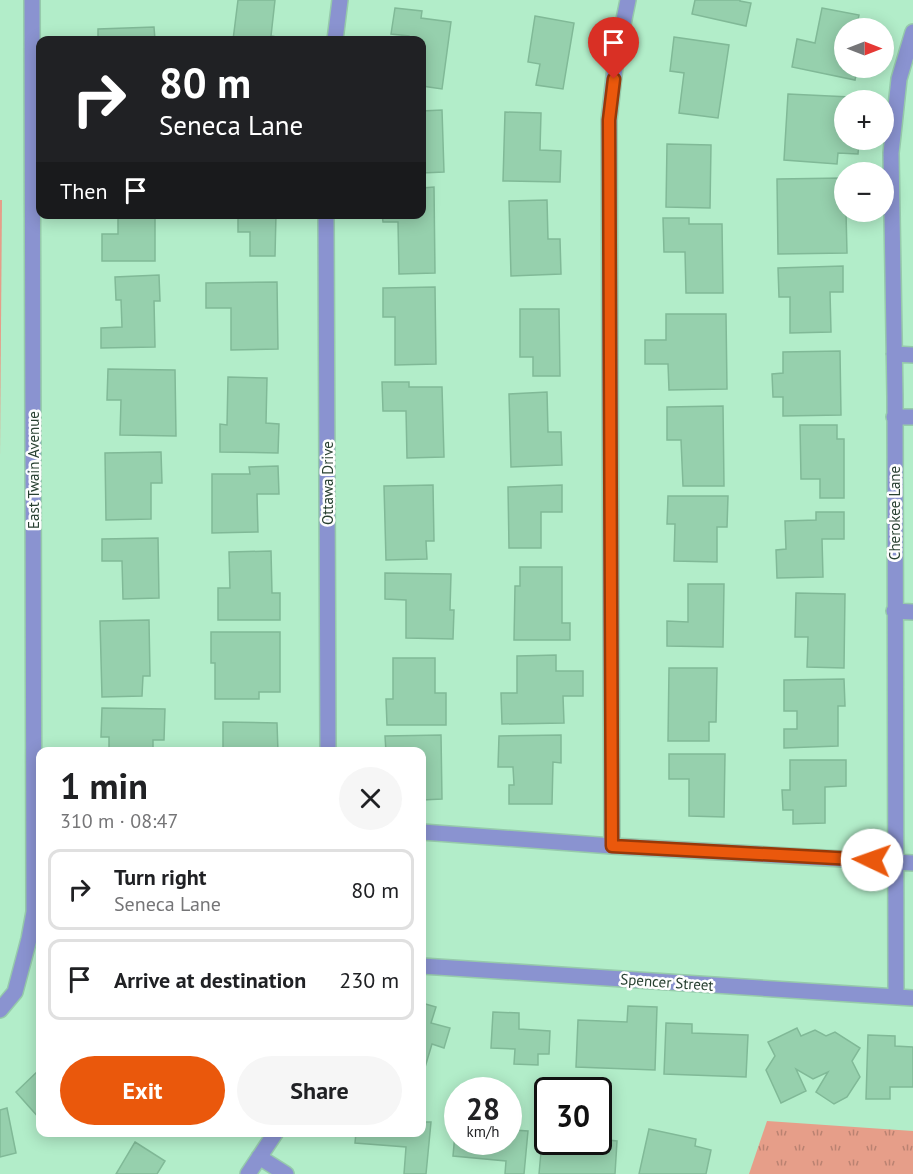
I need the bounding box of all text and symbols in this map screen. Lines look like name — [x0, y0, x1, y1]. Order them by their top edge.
pin — [588, 17, 639, 79]
north arrow — [834, 18, 894, 78]
map controls — [834, 18, 894, 222]
icon: arrive — [597, 26, 630, 59]
text: 80 m — [159, 55, 251, 110]
icon: right — [60, 60, 138, 138]
button: + — [834, 90, 894, 150]
text: Seneca Lane — [159, 108, 303, 142]
button: − — [834, 162, 894, 222]
icon: arrive — [119, 174, 152, 207]
text: Then — [60, 177, 107, 205]
street label: East Twain Avenue — [24, 411, 43, 529]
street label: Ottawa Drive — [318, 441, 337, 525]
street label: Cherokee Lane — [885, 466, 904, 560]
text: 1 min — [60, 762, 148, 809]
button: close — [339, 767, 402, 830]
text: 310 m · 08:47 — [60, 808, 178, 834]
position arrow — [840, 828, 904, 892]
text: Turn right — [114, 863, 206, 891]
icon: right — [63, 873, 96, 906]
text: 80 m — [351, 876, 399, 904]
text: Seneca Lane — [114, 891, 221, 917]
icon: arrive — [63, 963, 96, 996]
text: Arrive at destination — [114, 966, 306, 994]
text: 230 m — [339, 966, 399, 994]
street label: Spencer Street — [620, 969, 714, 995]
button: Exit — [60, 1056, 225, 1125]
button: Share — [237, 1056, 402, 1125]
speed limit sign: 30 — [534, 1077, 612, 1155]
text: 28 — [466, 1089, 500, 1128]
text: km/h — [467, 1122, 499, 1141]

